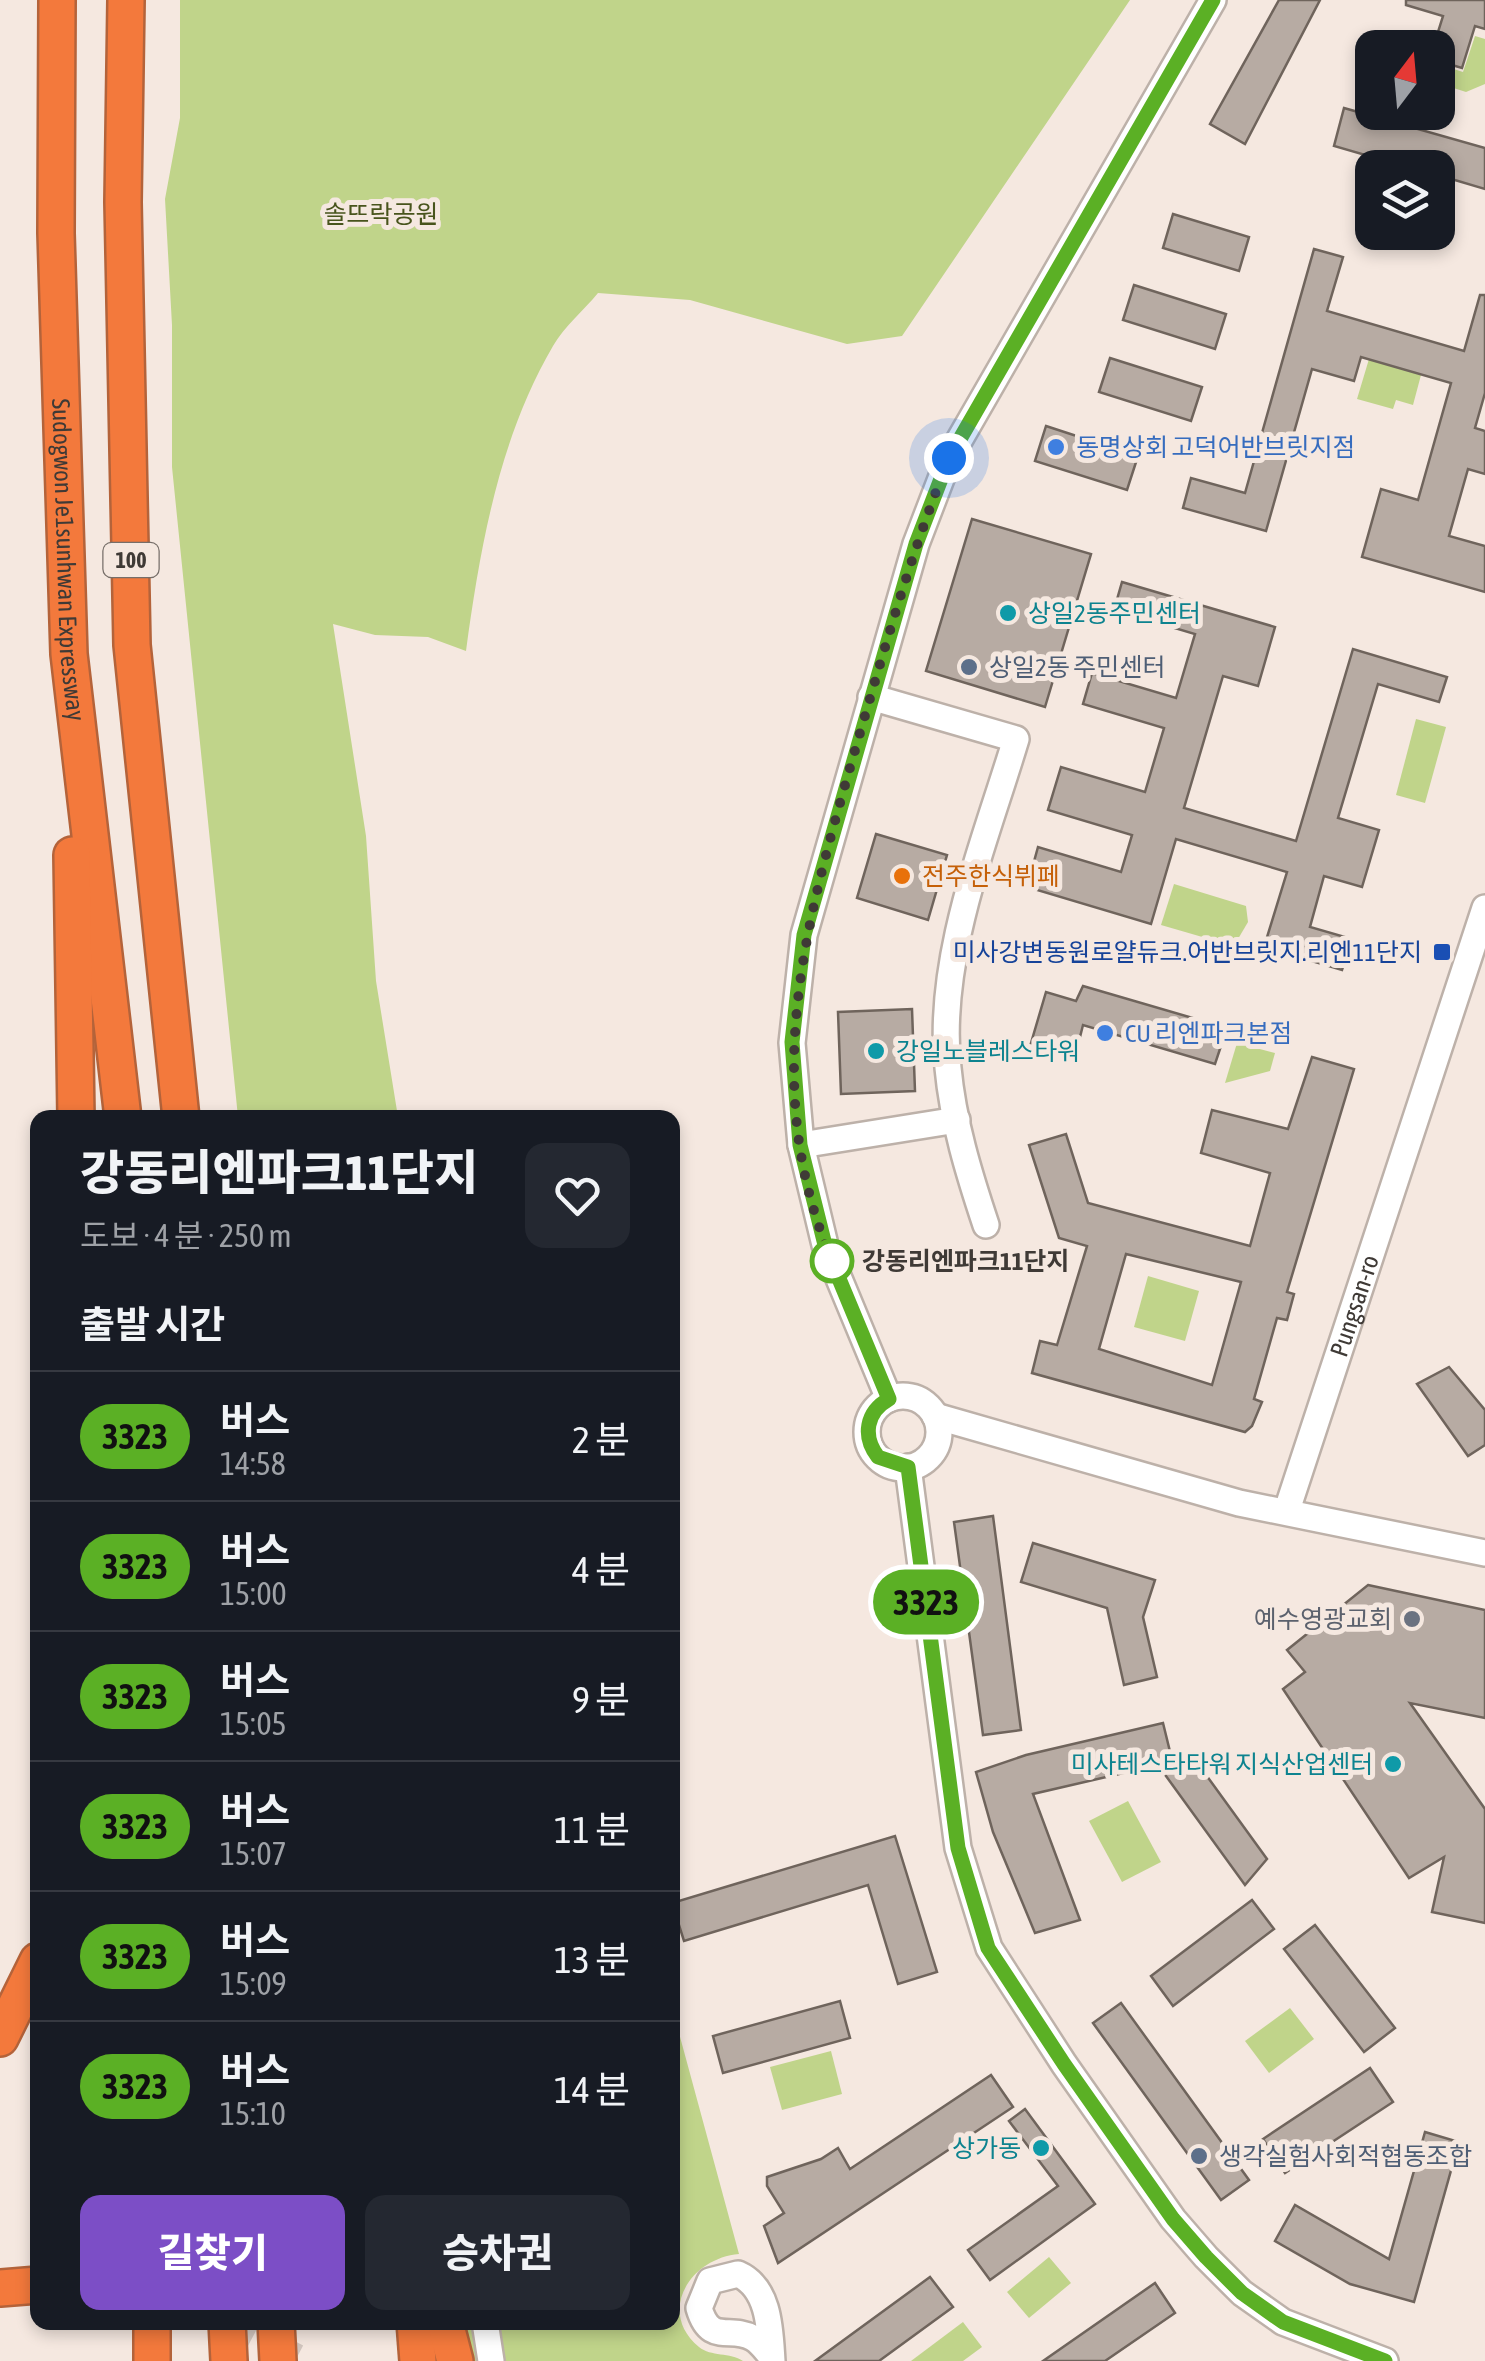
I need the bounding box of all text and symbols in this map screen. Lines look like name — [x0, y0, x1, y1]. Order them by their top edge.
north arrow — [1355, 30, 1455, 130]
map controls — [1355, 30, 1455, 250]
button: layers — [1355, 150, 1455, 250]
park label: 솔뜨락공원 — [323, 200, 439, 228]
street label: Sudogwon Je1sunhwan Expressway — [47, 398, 91, 722]
your location — [924, 433, 974, 483]
place label: 동명상회 고덕어반브릿지점 — [1076, 433, 1355, 461]
marker: 동명상회 고덕어반브릿지점 — [1045, 436, 1067, 458]
road number: 100 — [104, 543, 158, 577]
place label: 상일2동주민센터 — [1028, 599, 1201, 627]
marker: 상일2동주민센터 — [997, 602, 1019, 624]
place label: 상일2동 주민센터 — [989, 653, 1165, 681]
marker: 상일2동 주민센터 — [958, 656, 980, 678]
place label: 전주한식뷔페 — [922, 862, 1060, 890]
marker: 전주한식뷔페 — [891, 865, 913, 887]
place label: 미사강변동원로얄듀크.어반브릿지.리엔11단지 — [953, 938, 1422, 966]
marker: 미사강변동원로얄듀크.어반브릿지.리엔11단지 — [1431, 941, 1453, 963]
place label: CU 리엔파크본점 — [1125, 1019, 1292, 1047]
marker: CU 리엔파크본점 — [1094, 1022, 1116, 1044]
place label: 강일노블레스타워 — [896, 1037, 1080, 1065]
marker: 강일노블레스타워 — [865, 1040, 887, 1062]
button: heart — [525, 1143, 630, 1248]
text: 강동리엔파크11단지 — [80, 1145, 478, 1200]
text: 도보 · 4 분 · 250 m — [80, 1217, 292, 1254]
marker: 강동리엔파크11단지 — [811, 1240, 853, 1282]
place label: 강동리엔파크11단지 — [862, 1247, 1070, 1275]
street label: Pungsan-ro — [1324, 1251, 1384, 1360]
text: 출발 시간 — [80, 1303, 225, 1346]
text: 버스 — [220, 1399, 290, 1442]
text: 3323 — [102, 1416, 168, 1456]
text: 2 분 — [572, 1418, 630, 1461]
text: 14:58 — [220, 1445, 286, 1482]
text: 버스 — [220, 1529, 290, 1572]
text: 3323 — [102, 1546, 168, 1586]
text: 4 분 — [572, 1548, 630, 1591]
line badge: 3323 — [856, 1570, 996, 1634]
text: 15:00 — [220, 1575, 287, 1612]
text: 3323 — [893, 1582, 959, 1622]
place label: 예수영광교회 — [1254, 1605, 1392, 1633]
marker: 예수영광교회 — [1401, 1608, 1423, 1630]
text: 버스 — [220, 1659, 290, 1702]
text: 3323 — [102, 1676, 168, 1716]
text: 9 분 — [572, 1678, 630, 1721]
text: 15:05 — [220, 1705, 287, 1742]
place label: 미사테스타타워 지식산업센터 — [1071, 1750, 1373, 1778]
marker: 미사테스타타워 지식산업센터 — [1382, 1753, 1404, 1775]
text: 버스 — [220, 1789, 290, 1832]
text: 3323 — [102, 1806, 168, 1846]
text: 11 분 — [554, 1808, 630, 1851]
text: 15:07 — [220, 1835, 287, 1872]
text: 버스 — [220, 1919, 290, 1962]
text: 3323 — [102, 1936, 168, 1976]
text: 13 분 — [554, 1938, 630, 1981]
text: 15:09 — [220, 1965, 287, 2002]
text: 버스 — [220, 2049, 290, 2092]
text: 3323 — [102, 2066, 168, 2106]
text: 14 분 — [554, 2068, 630, 2111]
text: 15:10 — [220, 2095, 286, 2132]
place label: 상가동 — [952, 2134, 1021, 2162]
marker: 상가동 — [1030, 2137, 1052, 2159]
place label: 생각실험사회적협동조합 — [1219, 2142, 1472, 2170]
marker: 생각실험사회적협동조합 — [1188, 2145, 1210, 2167]
button: 길찾기 — [80, 2195, 345, 2310]
button: 승차권 — [365, 2195, 630, 2310]

